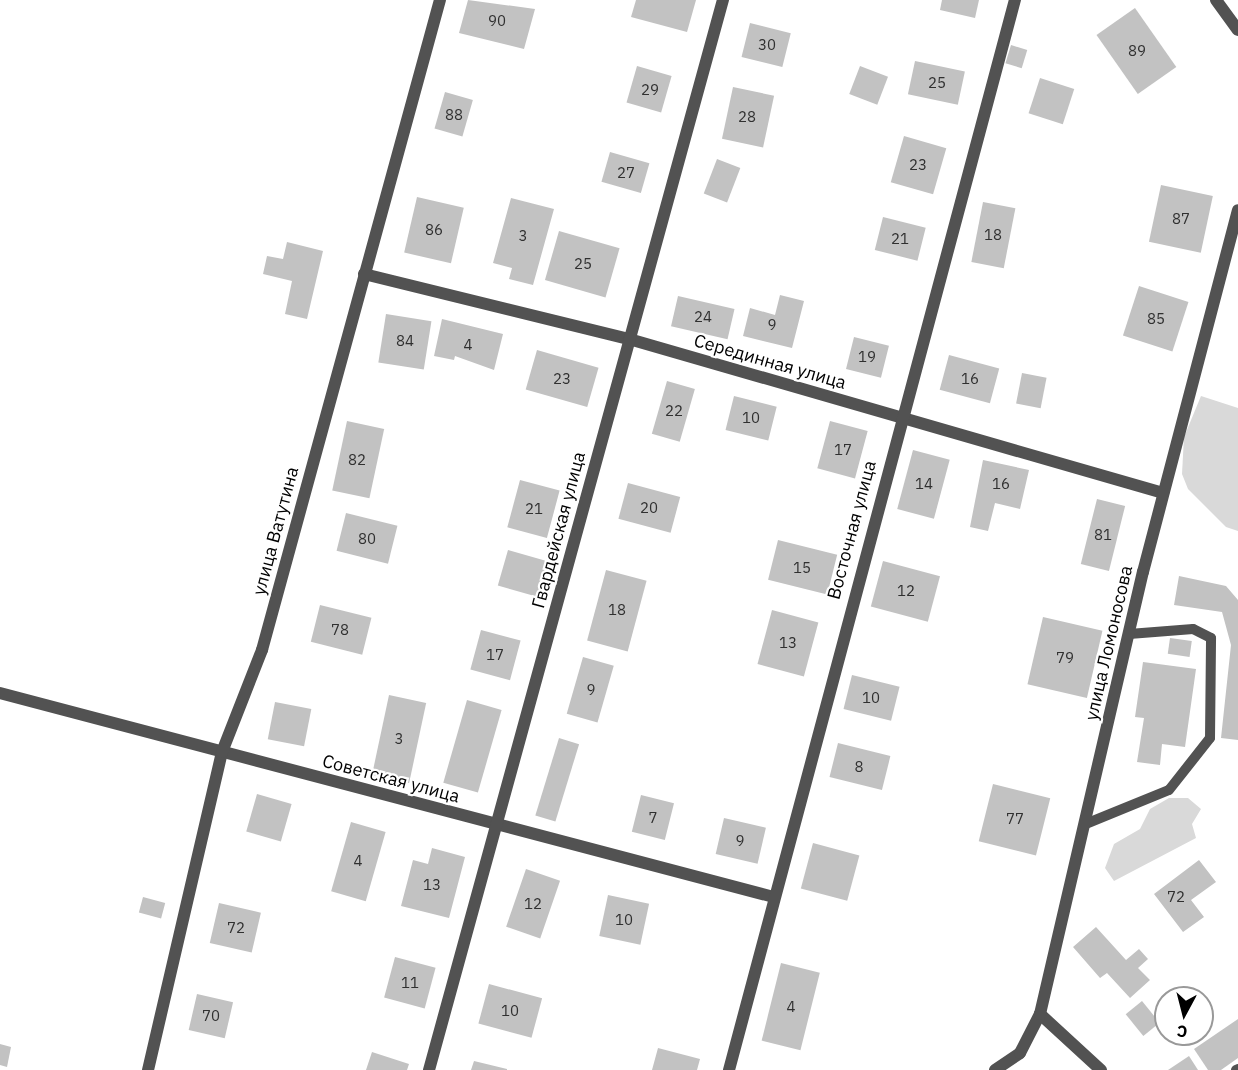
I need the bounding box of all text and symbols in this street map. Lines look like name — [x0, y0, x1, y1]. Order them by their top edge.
house number: 90 — [488, 12, 506, 30]
house number: 30 — [758, 36, 776, 54]
house number: 89 — [1128, 42, 1146, 60]
house number: 25 — [928, 74, 946, 92]
house number: 29 — [641, 81, 659, 99]
house number: 88 — [445, 106, 463, 124]
house number: 28 — [738, 108, 756, 126]
house number: 23 — [909, 156, 927, 174]
house number: 27 — [617, 164, 635, 182]
house number: 87 — [1172, 210, 1190, 228]
house number: 86 — [425, 221, 443, 239]
house number: 18 — [984, 226, 1002, 244]
house number: 3 — [519, 227, 527, 245]
house number: 21 — [891, 230, 909, 248]
house number: 25 — [574, 255, 592, 273]
house number: 24 — [694, 308, 712, 326]
house number: 85 — [1147, 310, 1165, 328]
house number: 9 — [768, 316, 776, 334]
street label: Серединная улица — [691, 330, 849, 394]
house number: 84 — [396, 332, 414, 350]
house number: 4 — [464, 336, 472, 354]
house number: 19 — [858, 348, 876, 366]
house number: 23 — [553, 370, 571, 388]
house number: 16 — [961, 370, 979, 388]
house number: 22 — [665, 402, 683, 420]
house number: 10 — [742, 409, 760, 427]
house number: 17 — [834, 441, 852, 459]
street label: Гвардейская улица — [528, 449, 590, 611]
house number: 82 — [348, 451, 366, 469]
street label: Восточная улица — [823, 458, 881, 602]
street label: улица Ватутина — [248, 464, 304, 598]
house number: 14 — [915, 475, 933, 493]
house number: 16 — [992, 475, 1010, 493]
house number: 20 — [640, 499, 658, 517]
house number: 21 — [525, 500, 543, 518]
house number: 81 — [1094, 526, 1112, 544]
house number: 80 — [358, 530, 376, 548]
house number: 15 — [793, 559, 811, 577]
street label: улица Ломоносова — [1081, 563, 1137, 723]
house number: 12 — [897, 582, 915, 600]
house number: 18 — [608, 601, 626, 619]
house number: 78 — [331, 621, 349, 639]
house number: 13 — [779, 634, 797, 652]
house number: 17 — [486, 646, 504, 664]
house number: 79 — [1056, 649, 1074, 667]
house number: 9 — [587, 681, 595, 699]
house number: 10 — [862, 689, 880, 707]
house number: 3 — [395, 730, 403, 748]
street label: Советская улица — [320, 750, 462, 808]
house number: 8 — [855, 758, 863, 776]
house number: 7 — [649, 809, 657, 827]
house number: 77 — [1006, 810, 1024, 828]
house number: 9 — [736, 832, 744, 850]
house number: 4 — [354, 852, 362, 870]
house number: 13 — [423, 876, 441, 894]
house number: 72 — [1167, 888, 1185, 906]
house number: 12 — [524, 895, 542, 913]
house number: 10 — [615, 911, 633, 929]
house number: 72 — [227, 919, 245, 937]
house number: 11 — [401, 974, 419, 992]
north arrow — [1154, 986, 1214, 1046]
house number: 4 — [787, 998, 795, 1016]
house number: 10 — [501, 1002, 519, 1020]
house number: 70 — [202, 1007, 220, 1025]
text: С — [1176, 1021, 1188, 1042]

